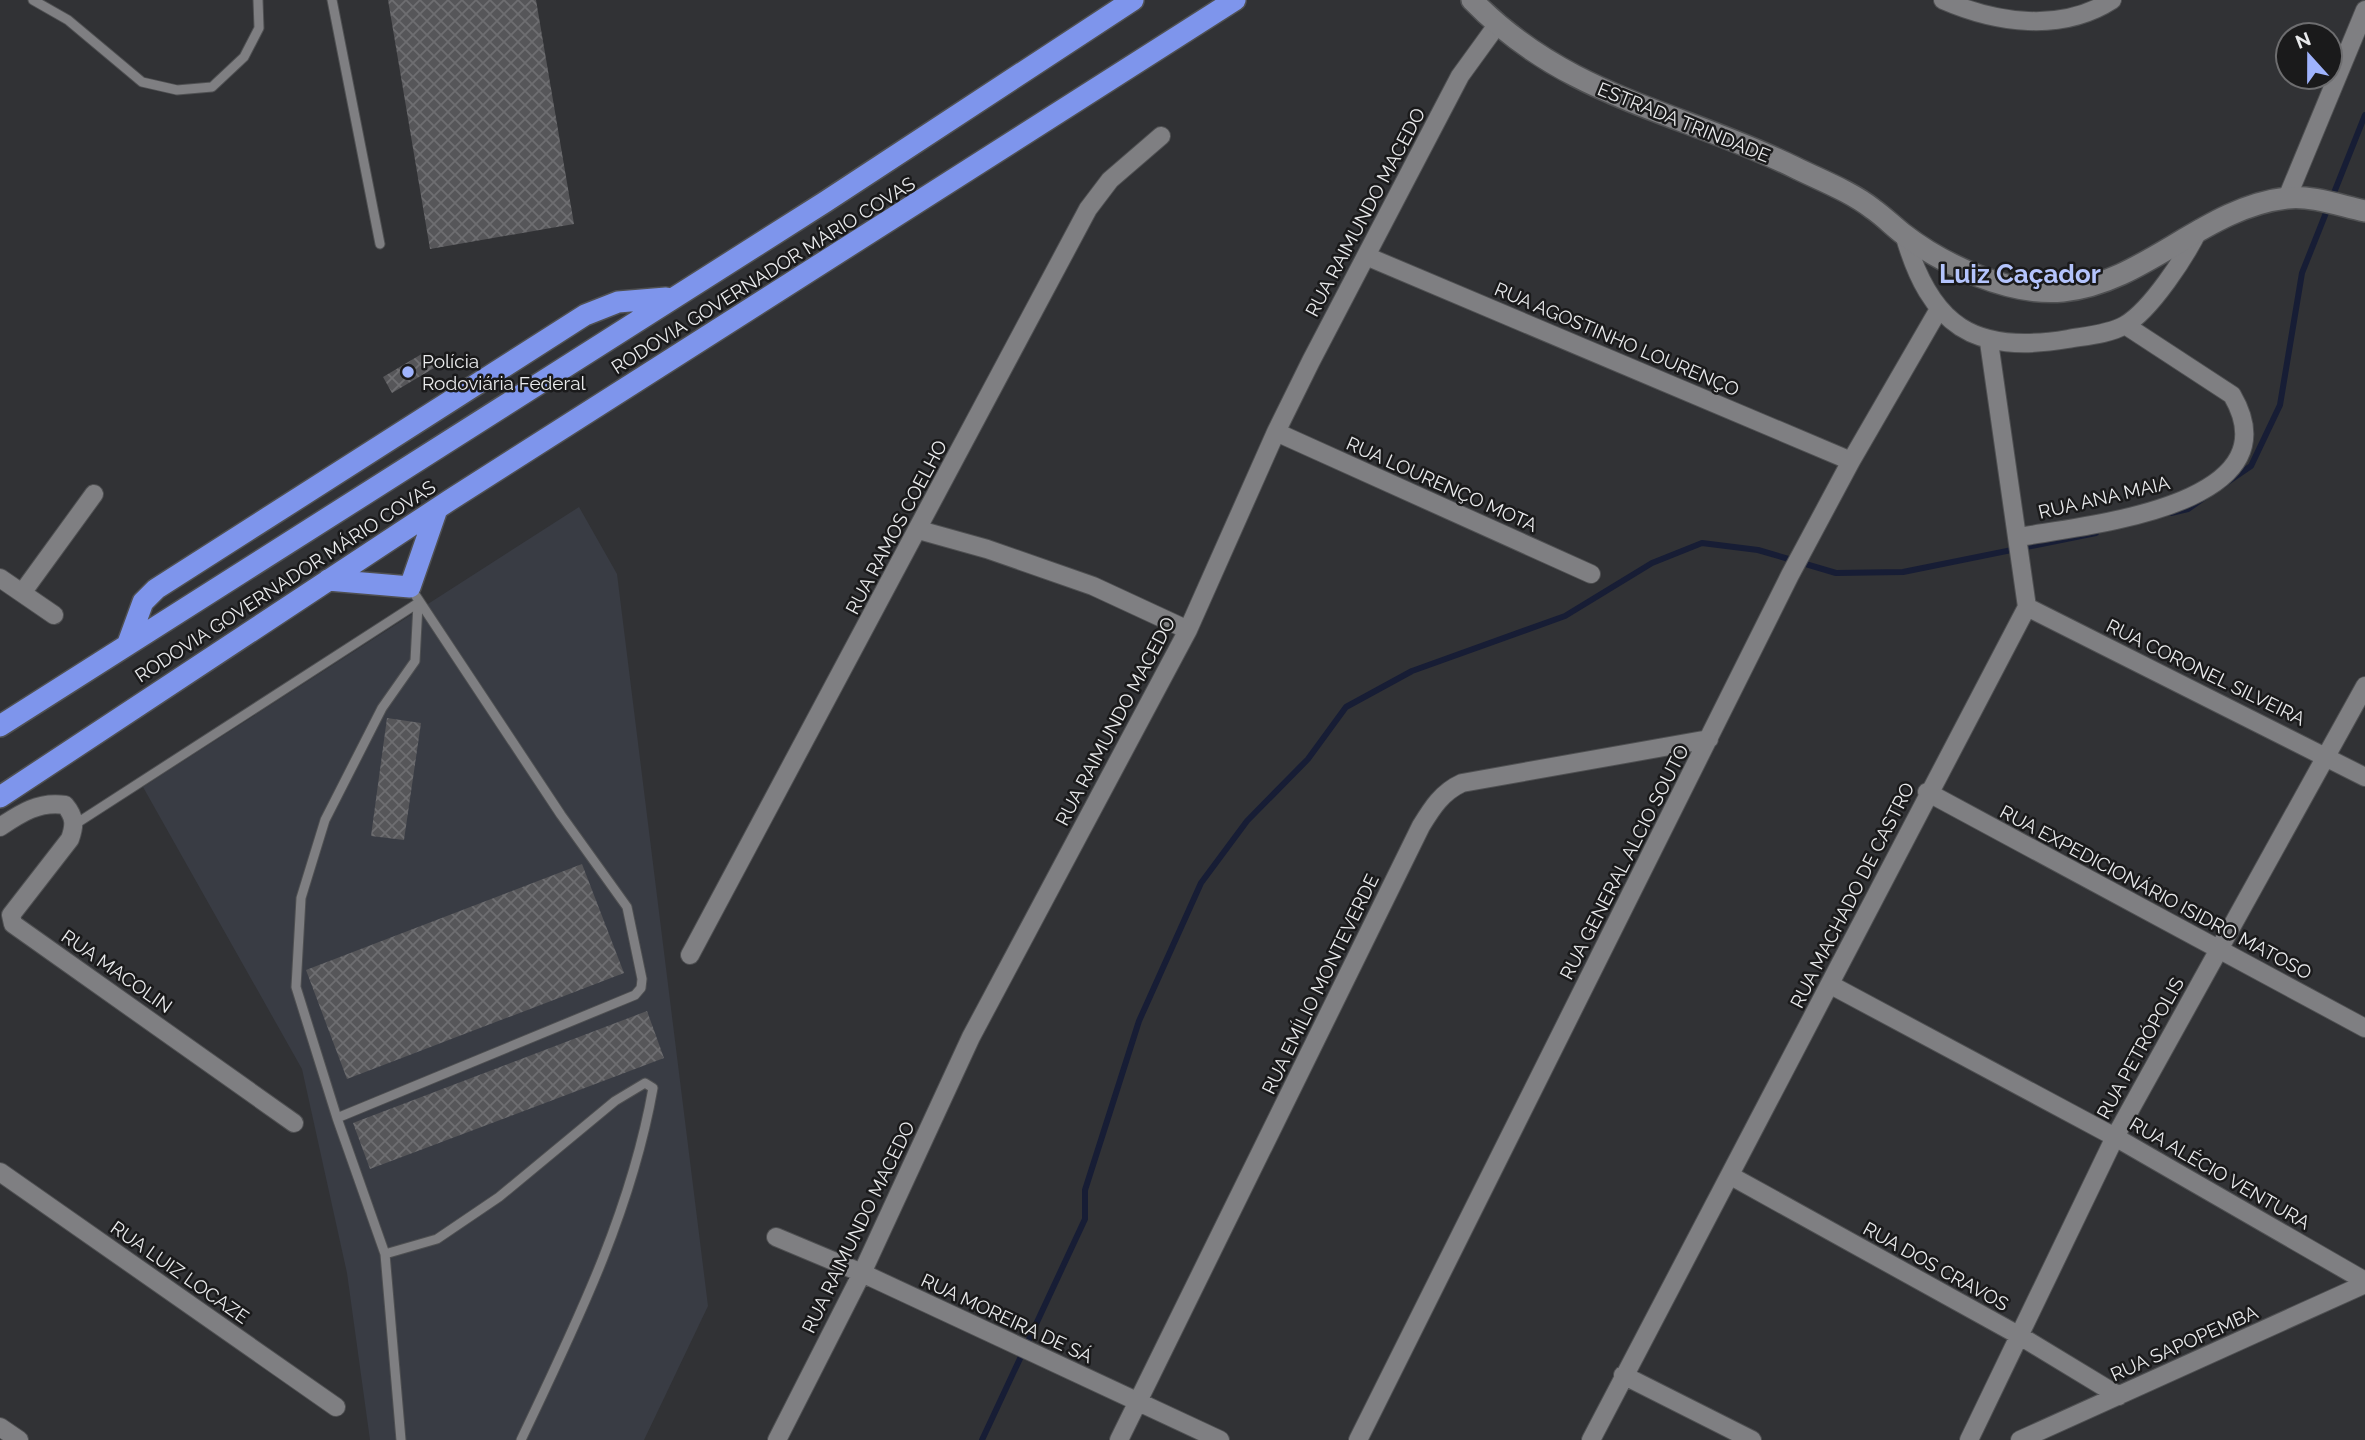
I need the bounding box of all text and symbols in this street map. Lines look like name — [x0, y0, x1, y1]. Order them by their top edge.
north arrow — [2274, 21, 2344, 91]
text: N — [2292, 27, 2314, 53]
street label: ESTRADA TRINDADE — [1595, 77, 1773, 167]
street label: RUA RAIMUNDO MACEDO — [1301, 104, 1429, 320]
street label: RODOVIA GOVERNADOR MÁRIO COVAS — [607, 172, 919, 378]
district label: Luiz Caçador — [1939, 259, 2101, 289]
street label: RUA AGOSTINHO LOURENÇO — [1491, 277, 1743, 401]
place label: Polícia Rodoviária Federal — [422, 350, 586, 394]
marker: Polícia Rodoviária Federal — [400, 364, 416, 380]
street label: RUA LOURENÇO MOTA — [1343, 432, 1541, 536]
street label: RUA RAMOS COELHO — [841, 436, 951, 618]
street label: RUA ANA MAIA — [2036, 471, 2172, 523]
street label: RODOVIA GOVERNADOR MÁRIO COVAS — [131, 475, 439, 687]
street label: RUA RAIMUNDO MACEDO — [1051, 613, 1179, 829]
street label: RUA CORONEL SILVEIRA — [2103, 614, 2309, 730]
street label: RUA GENERAL ALCIO SOUTO — [1555, 741, 1693, 983]
street label: RUA MACHADO DE CASTRO — [1785, 779, 1919, 1011]
street label: RUA EXPEDICIONÁRIO ISIDRO MATOSO — [1996, 800, 2316, 984]
street label: RUA EMÍLIO MONTEVERDE — [1257, 870, 1383, 1098]
street label: RUA MACOLIN — [57, 925, 177, 1017]
street label: RUA PETRÓPOLIS — [2092, 973, 2188, 1123]
street label: RUA ALÉCIO VENTURA — [2126, 1112, 2314, 1234]
street label: RUA RAIMUNDO MACEDO — [797, 1117, 919, 1337]
street label: RUA LUIZ LOCAZE — [107, 1216, 253, 1328]
street label: RUA DOS CRAVOS — [1859, 1217, 2013, 1315]
street label: RUA MOREIRA DE SÁ — [918, 1269, 1096, 1367]
street label: RUA SAPOPEMBA — [2107, 1301, 2261, 1385]

